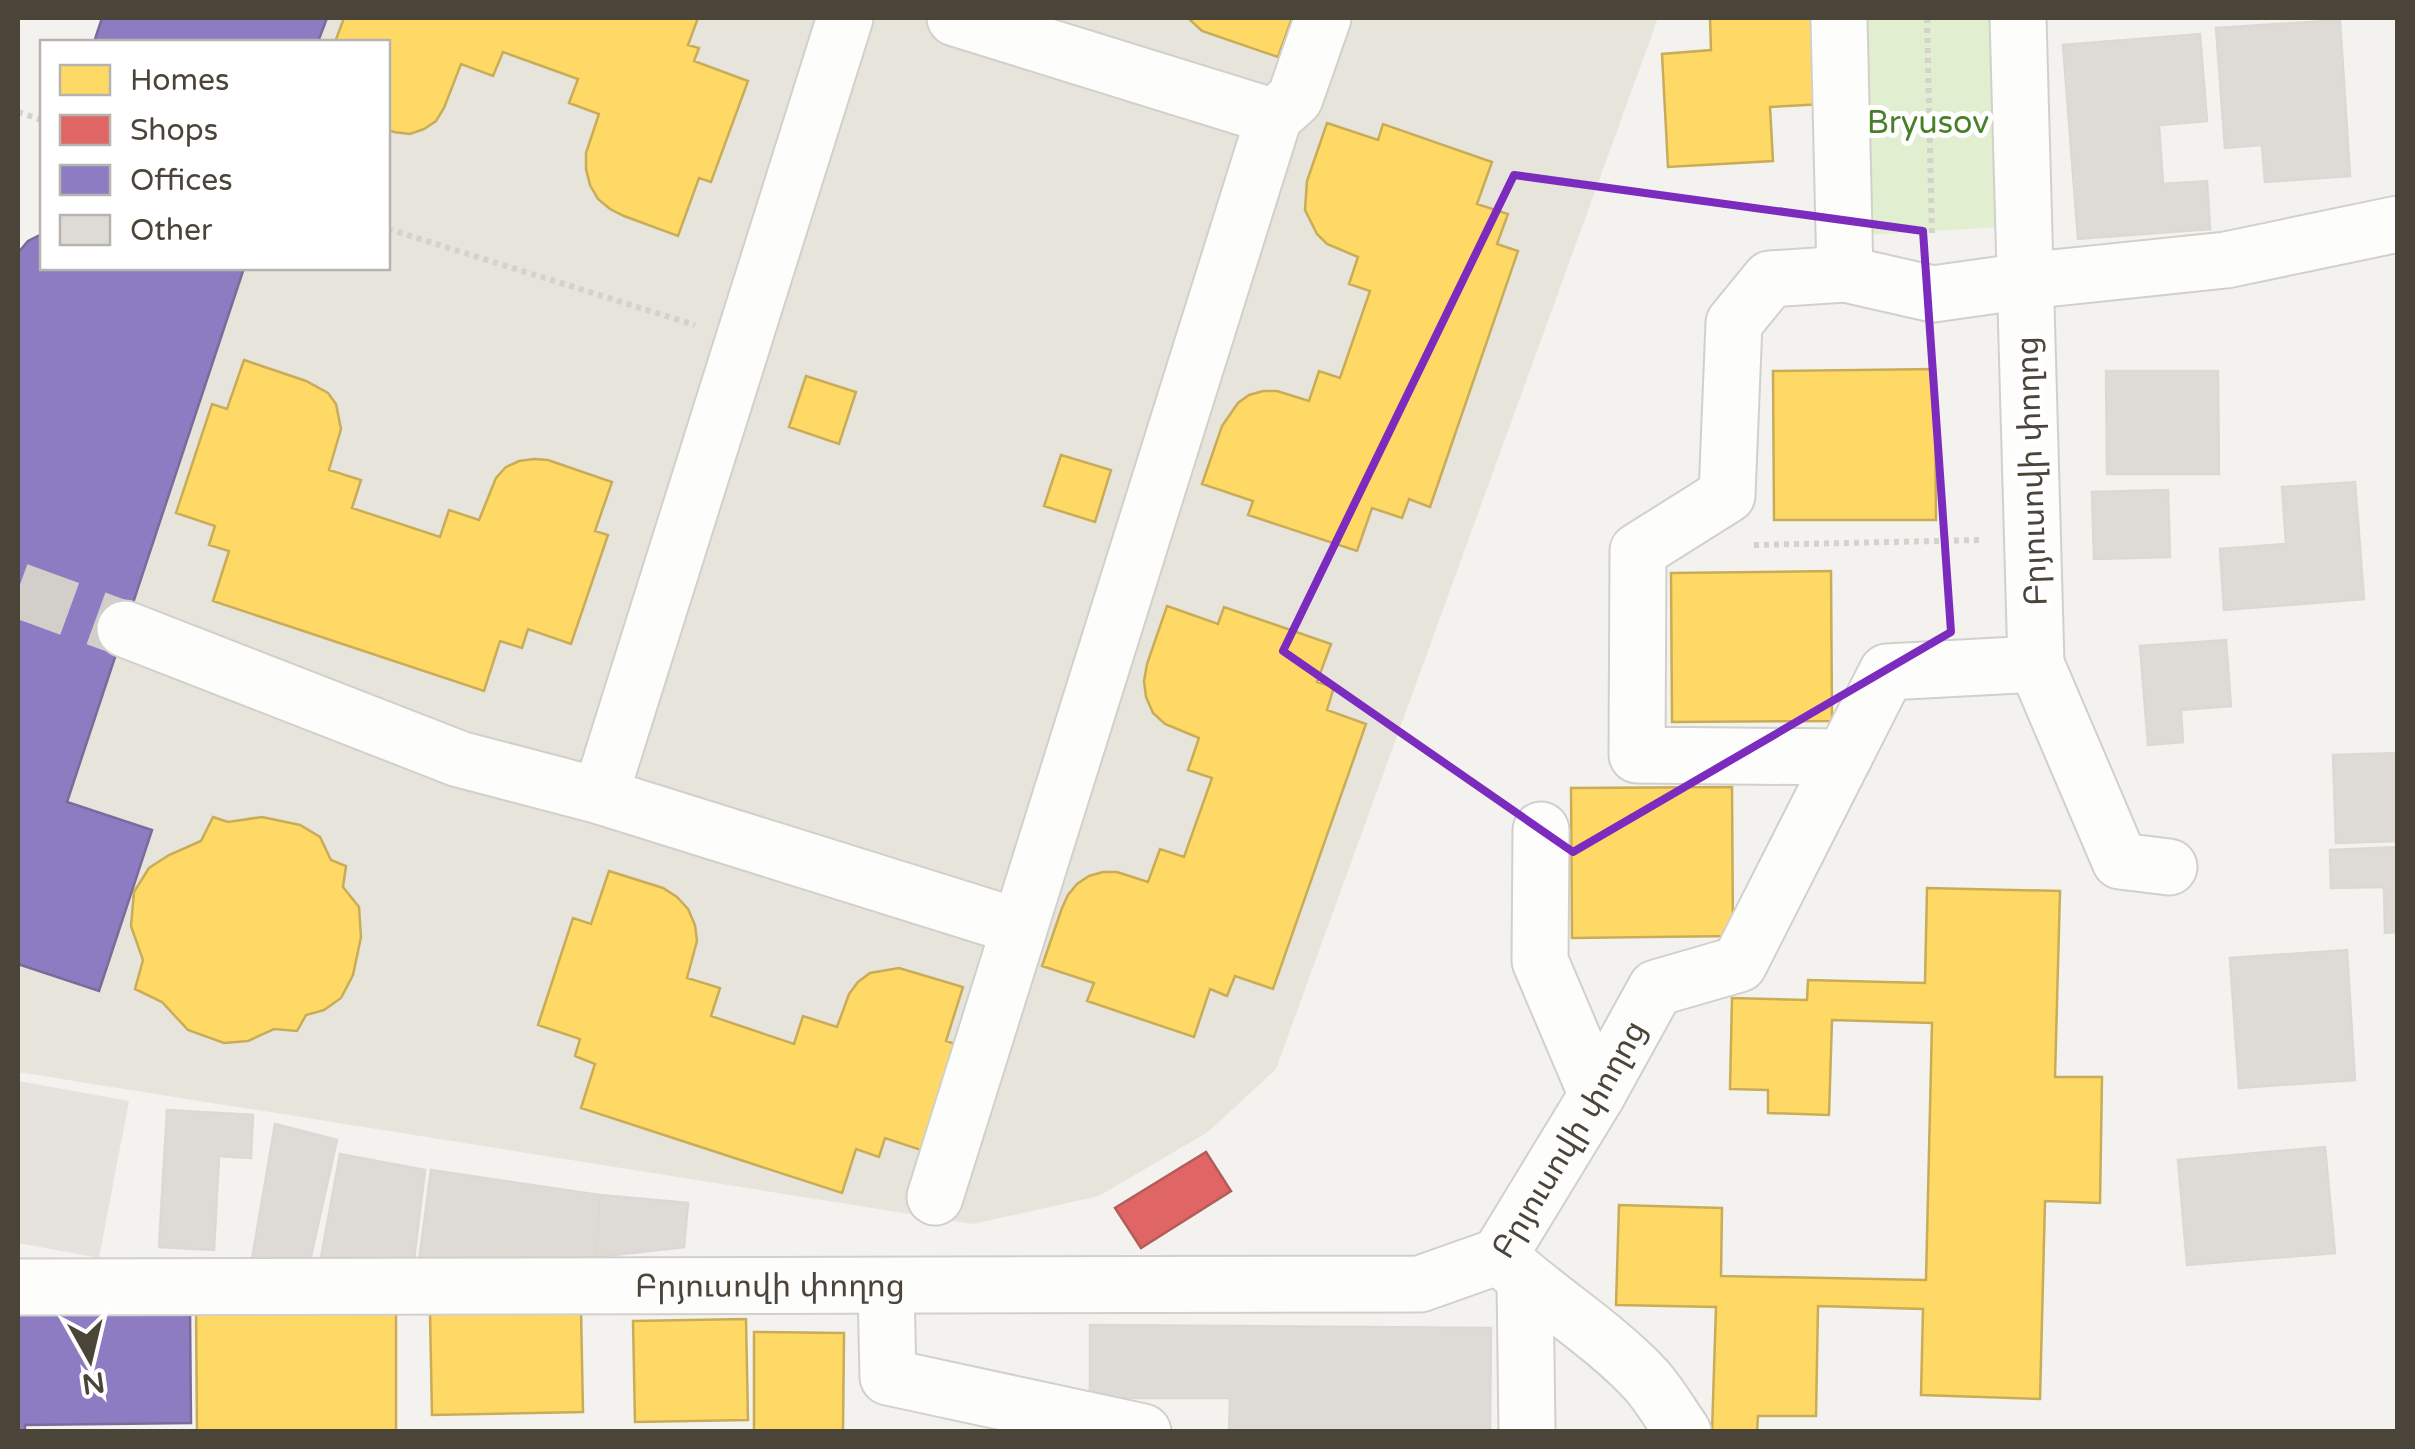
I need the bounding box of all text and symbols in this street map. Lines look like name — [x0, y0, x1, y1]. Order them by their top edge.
legend — [40, 40, 390, 270]
text: Homes — [130, 62, 229, 99]
park label: Bryusov — [1867, 104, 1989, 142]
text: Shops — [130, 112, 218, 149]
text: Offices — [130, 162, 233, 199]
text: Other — [130, 212, 213, 249]
street label: Բրյուսովի փողոց — [2008, 335, 2056, 607]
street label: Բրյուսովի փողոց — [1484, 1014, 1654, 1265]
street label: Բրյուսովի փողոց — [635, 1267, 905, 1306]
north arrow — [40, 1309, 140, 1409]
text: N — [80, 1364, 107, 1401]

